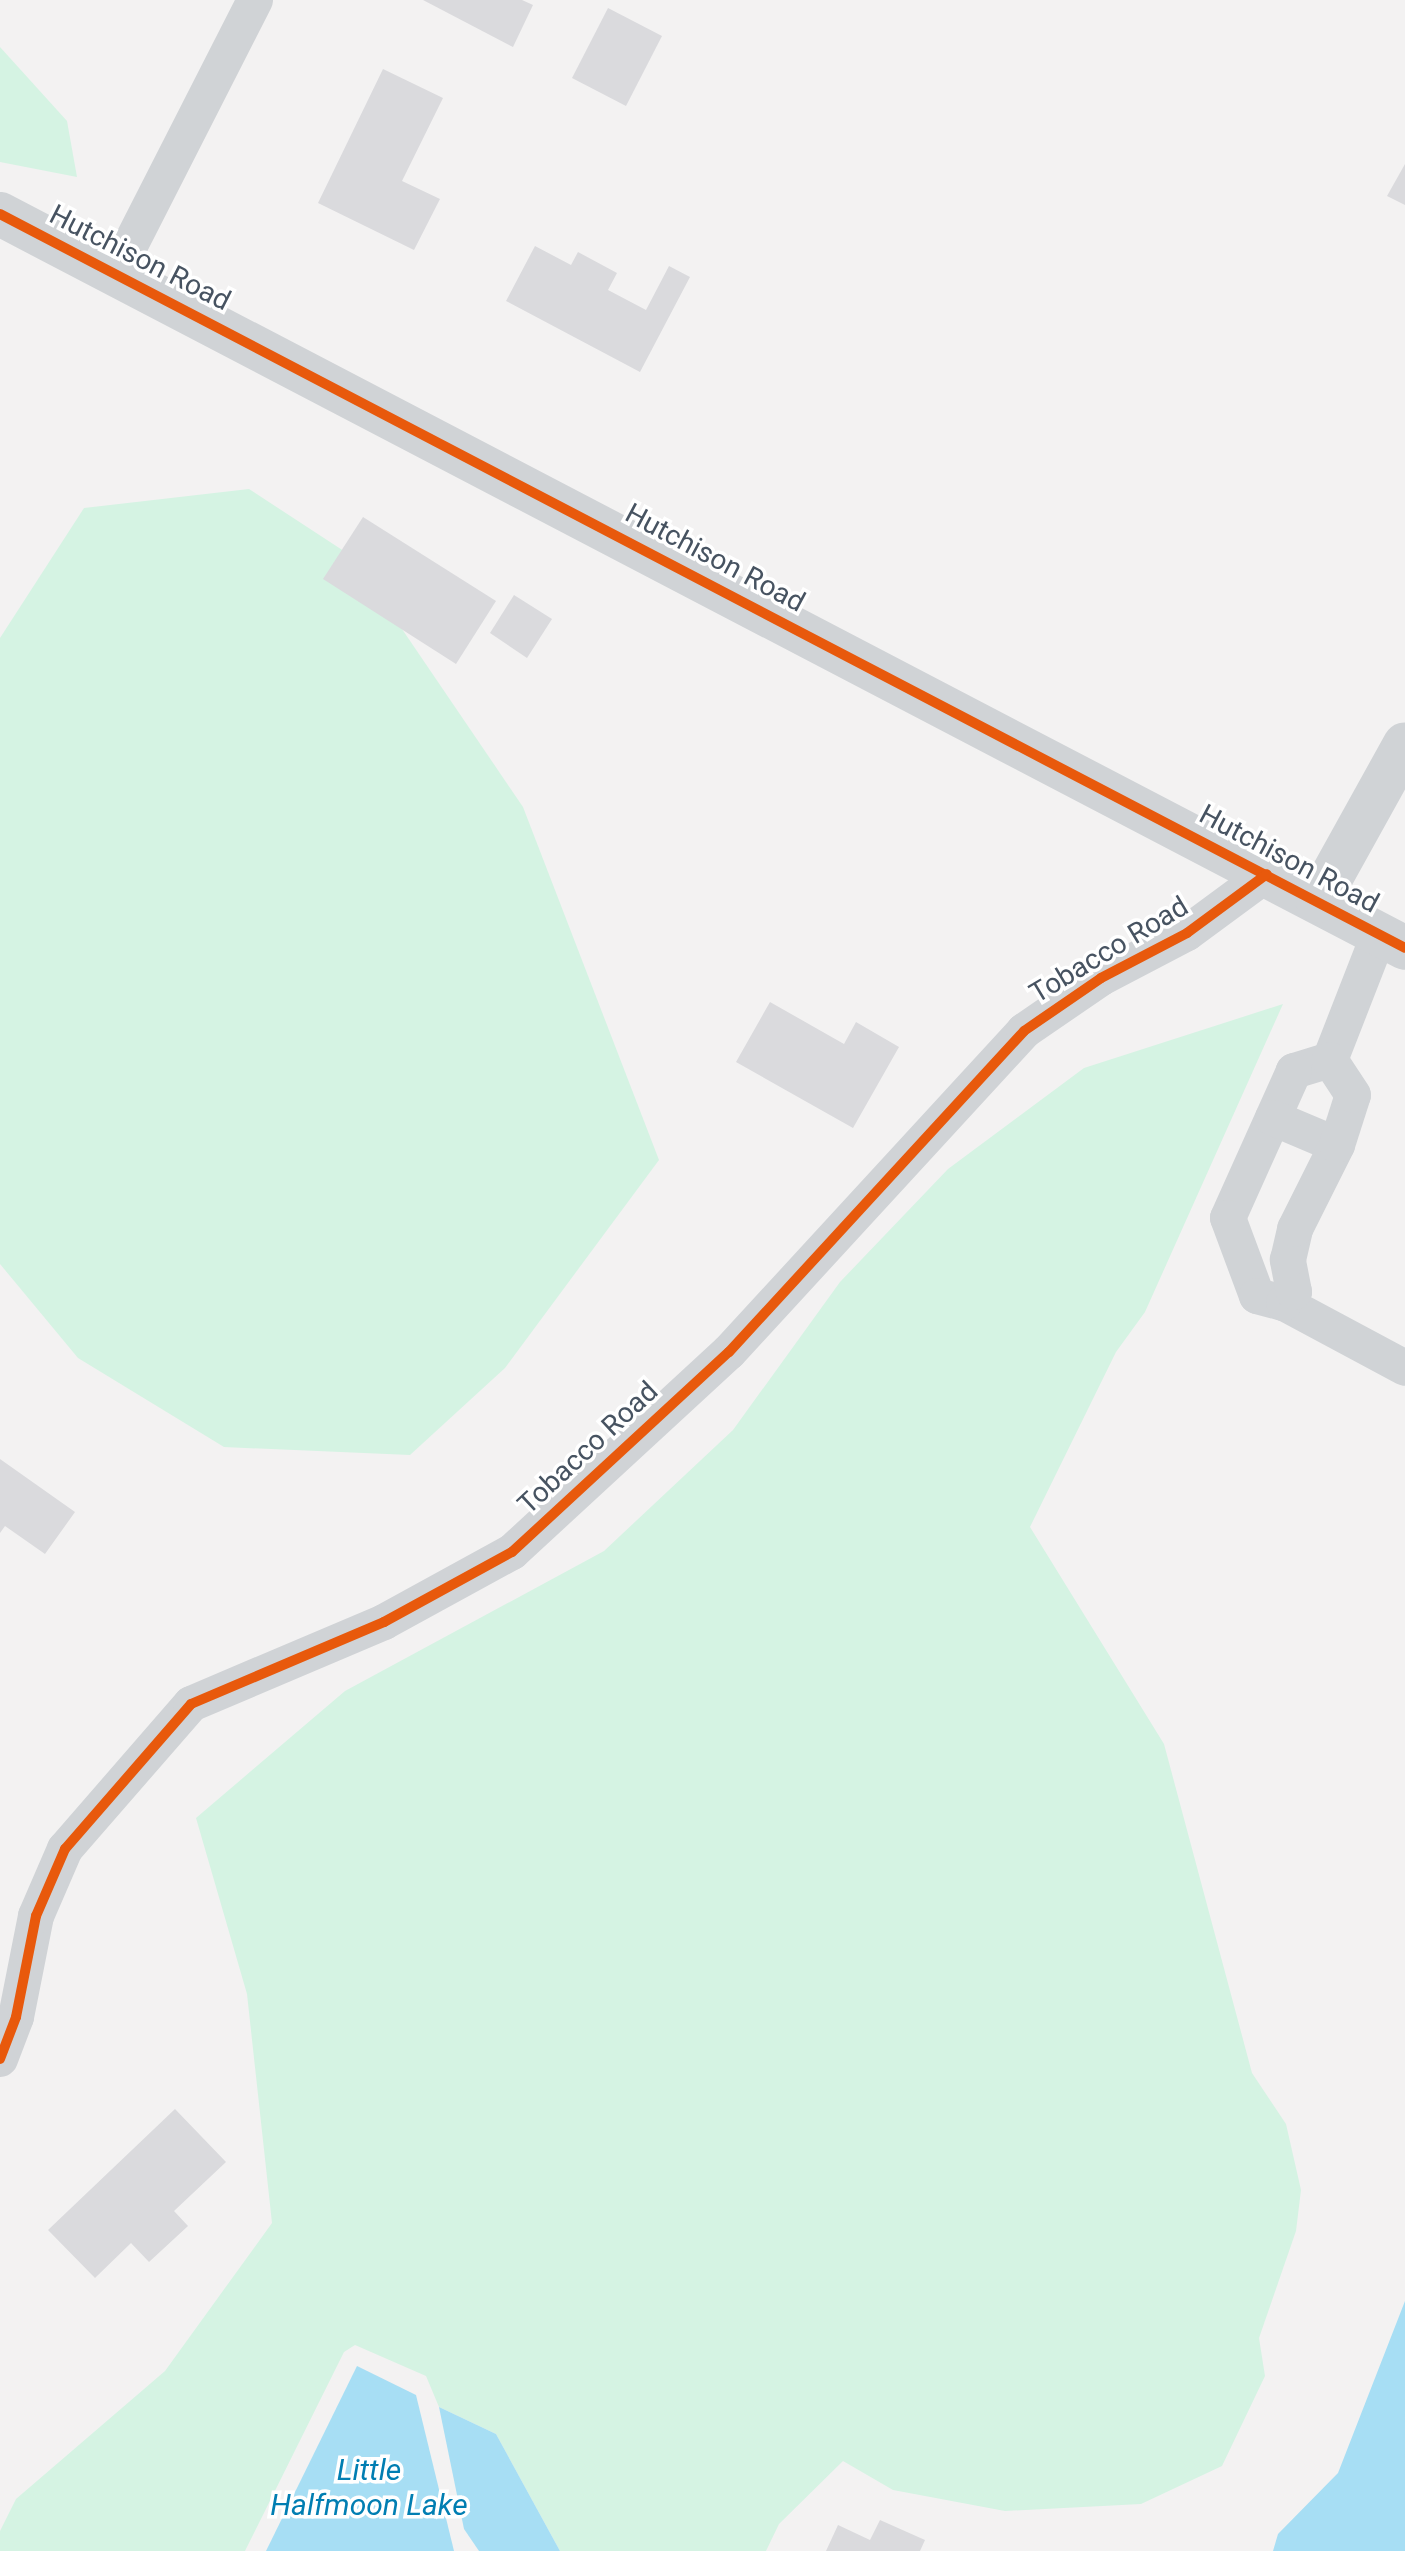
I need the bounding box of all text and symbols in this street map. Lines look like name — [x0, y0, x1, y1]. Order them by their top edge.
street label: Hutchison Road — [44, 198, 236, 318]
street label: Hutchison Road — [619, 497, 811, 619]
street label: Hutchison Road — [1193, 798, 1385, 920]
street label: Tobacco Road — [1024, 890, 1194, 1010]
street label: Tobacco Road — [511, 1375, 665, 1521]
water label: Little Halfmoon Lake — [270, 2452, 468, 2522]

